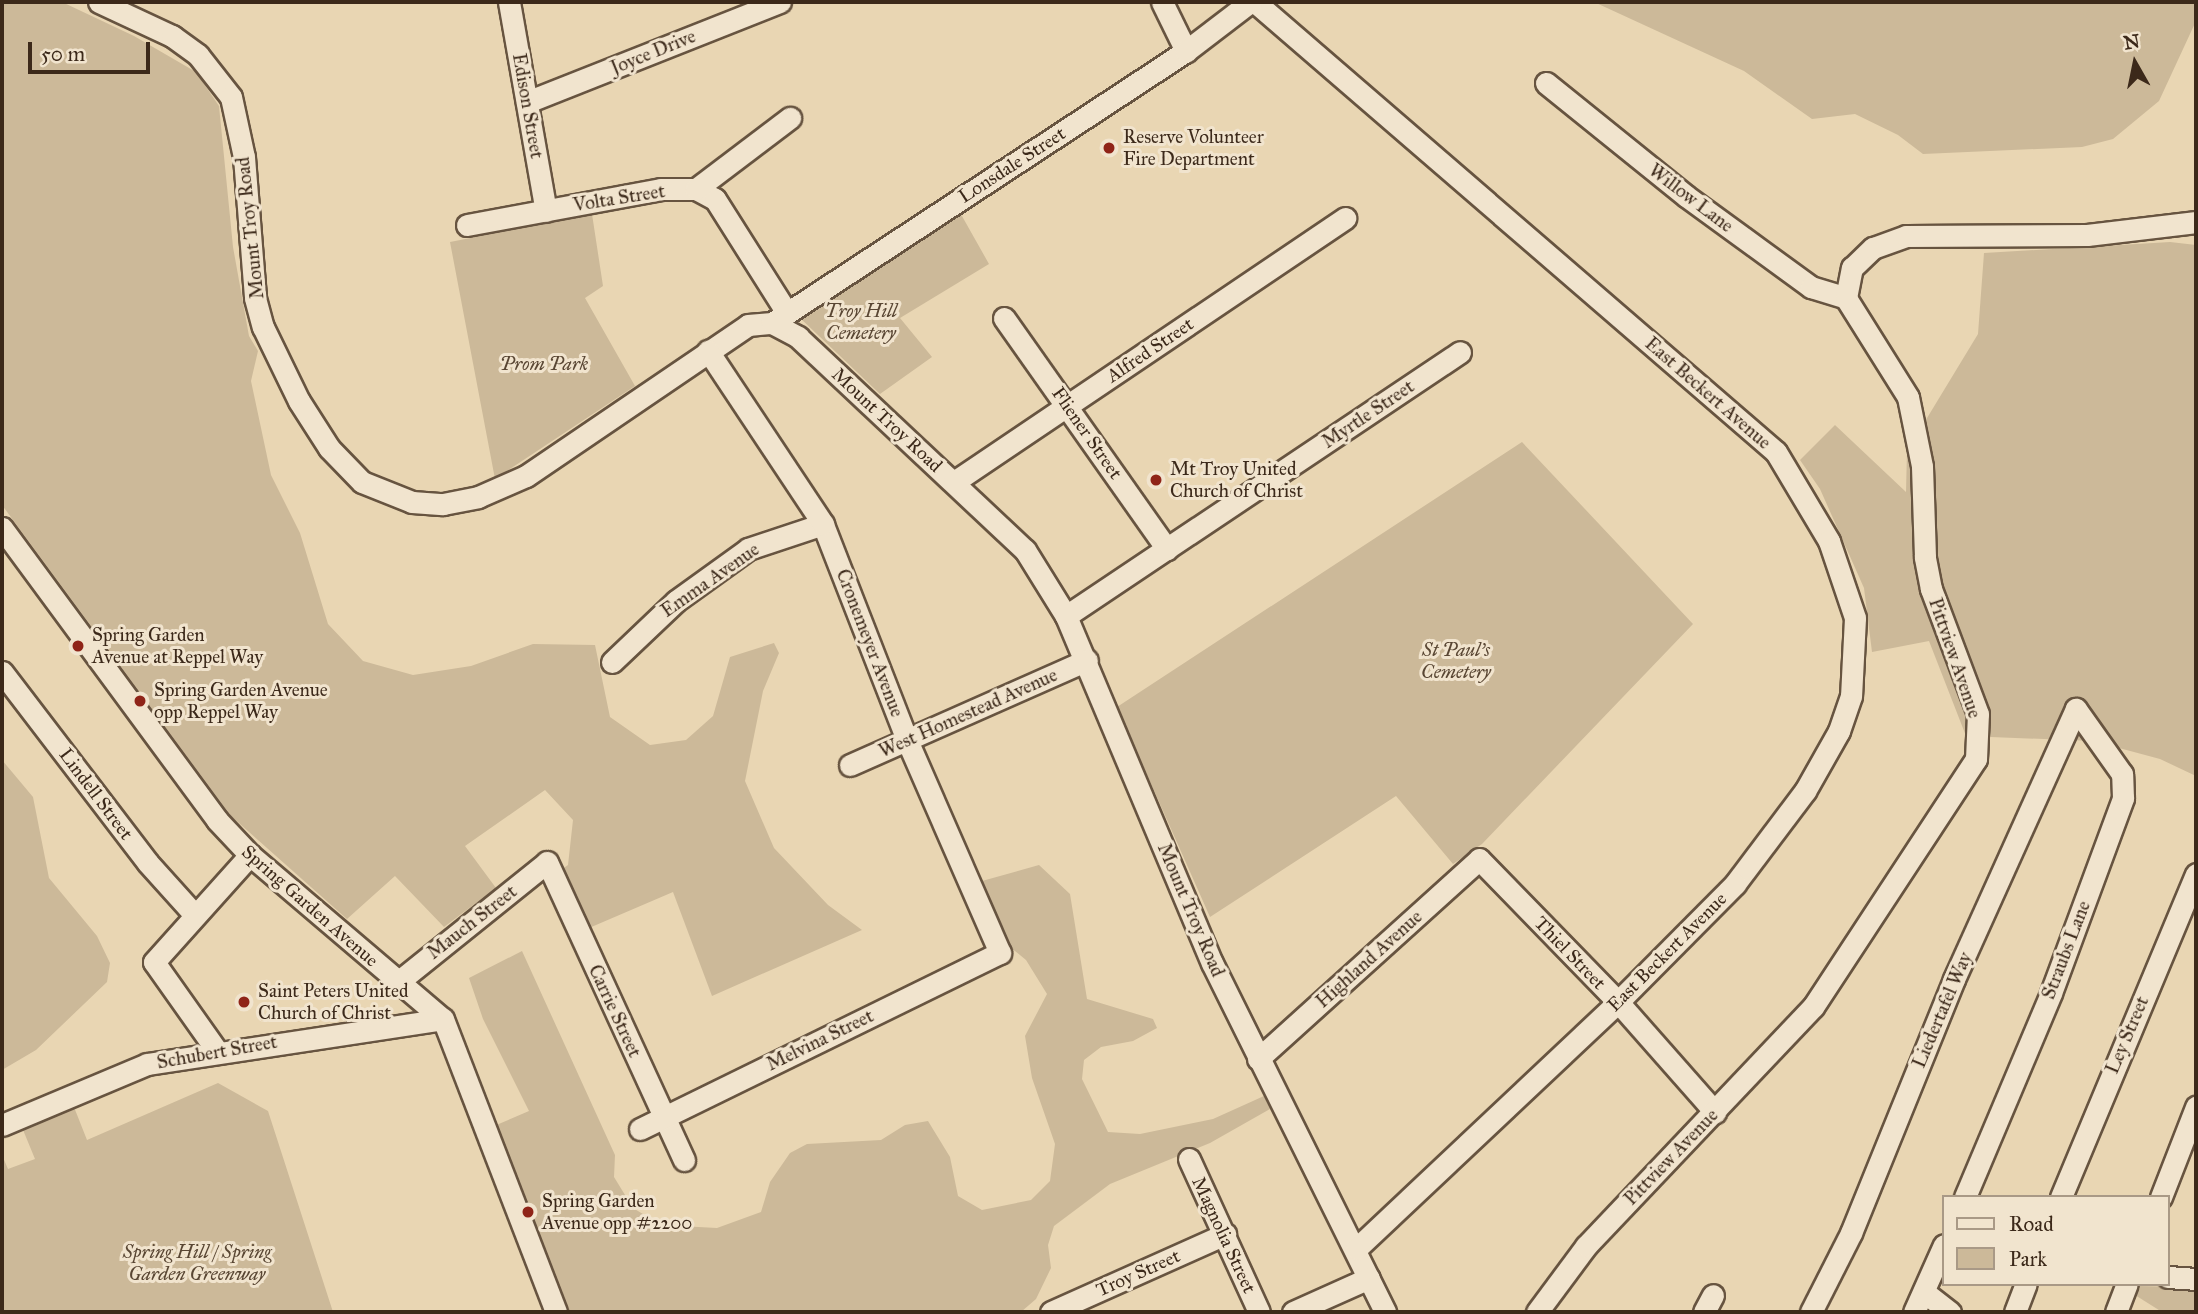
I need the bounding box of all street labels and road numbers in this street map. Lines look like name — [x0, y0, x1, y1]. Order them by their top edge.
street label: Joyce Drive — [607, 25, 699, 79]
street label: Edison Street — [508, 52, 548, 160]
street label: Lonsdale Street — [954, 122, 1070, 208]
street label: Mount Troy Road — [231, 156, 269, 300]
street label: Willow Lane — [1644, 159, 1738, 237]
street label: Volta Street — [571, 179, 667, 217]
street label: Alfred Street — [1102, 313, 1198, 387]
street label: East Beckert Avenue — [1640, 332, 1776, 454]
street label: Mount Troy Road — [827, 363, 947, 477]
street label: Myrtle Street — [1318, 375, 1418, 453]
street label: Fliener Street — [1047, 383, 1127, 483]
street label: Emma Avenue — [656, 538, 764, 622]
street label: Cronemeyer Avenue — [831, 566, 909, 720]
street label: Pittview Avenue — [1924, 595, 1986, 721]
street label: West Homestead Avenue — [875, 663, 1061, 763]
street label: Lindell Street — [54, 744, 138, 844]
street label: Spring Garden Avenue — [237, 840, 383, 972]
street label: Mount Troy Road — [1153, 840, 1229, 980]
street label: Mauch Street — [423, 880, 521, 964]
street label: East Beckert Avenue — [1603, 888, 1731, 1016]
street label: Straubs Lane — [2037, 898, 2095, 1002]
street label: Highland Avenue — [1311, 905, 1427, 1013]
street label: Thiel Street — [1529, 912, 1611, 994]
street label: Liedertafel Way — [1907, 949, 1977, 1071]
street label: Carrie Street — [584, 961, 646, 1061]
street label: Ley Street — [2100, 993, 2154, 1077]
street label: Melvina Street — [763, 1004, 877, 1076]
street label: Schubert Street — [155, 1030, 279, 1074]
street label: Pittview Avenue — [1619, 1104, 1723, 1210]
street label: Magnolia Street — [1187, 1173, 1261, 1297]
street label: Troy Street — [1093, 1244, 1183, 1302]

